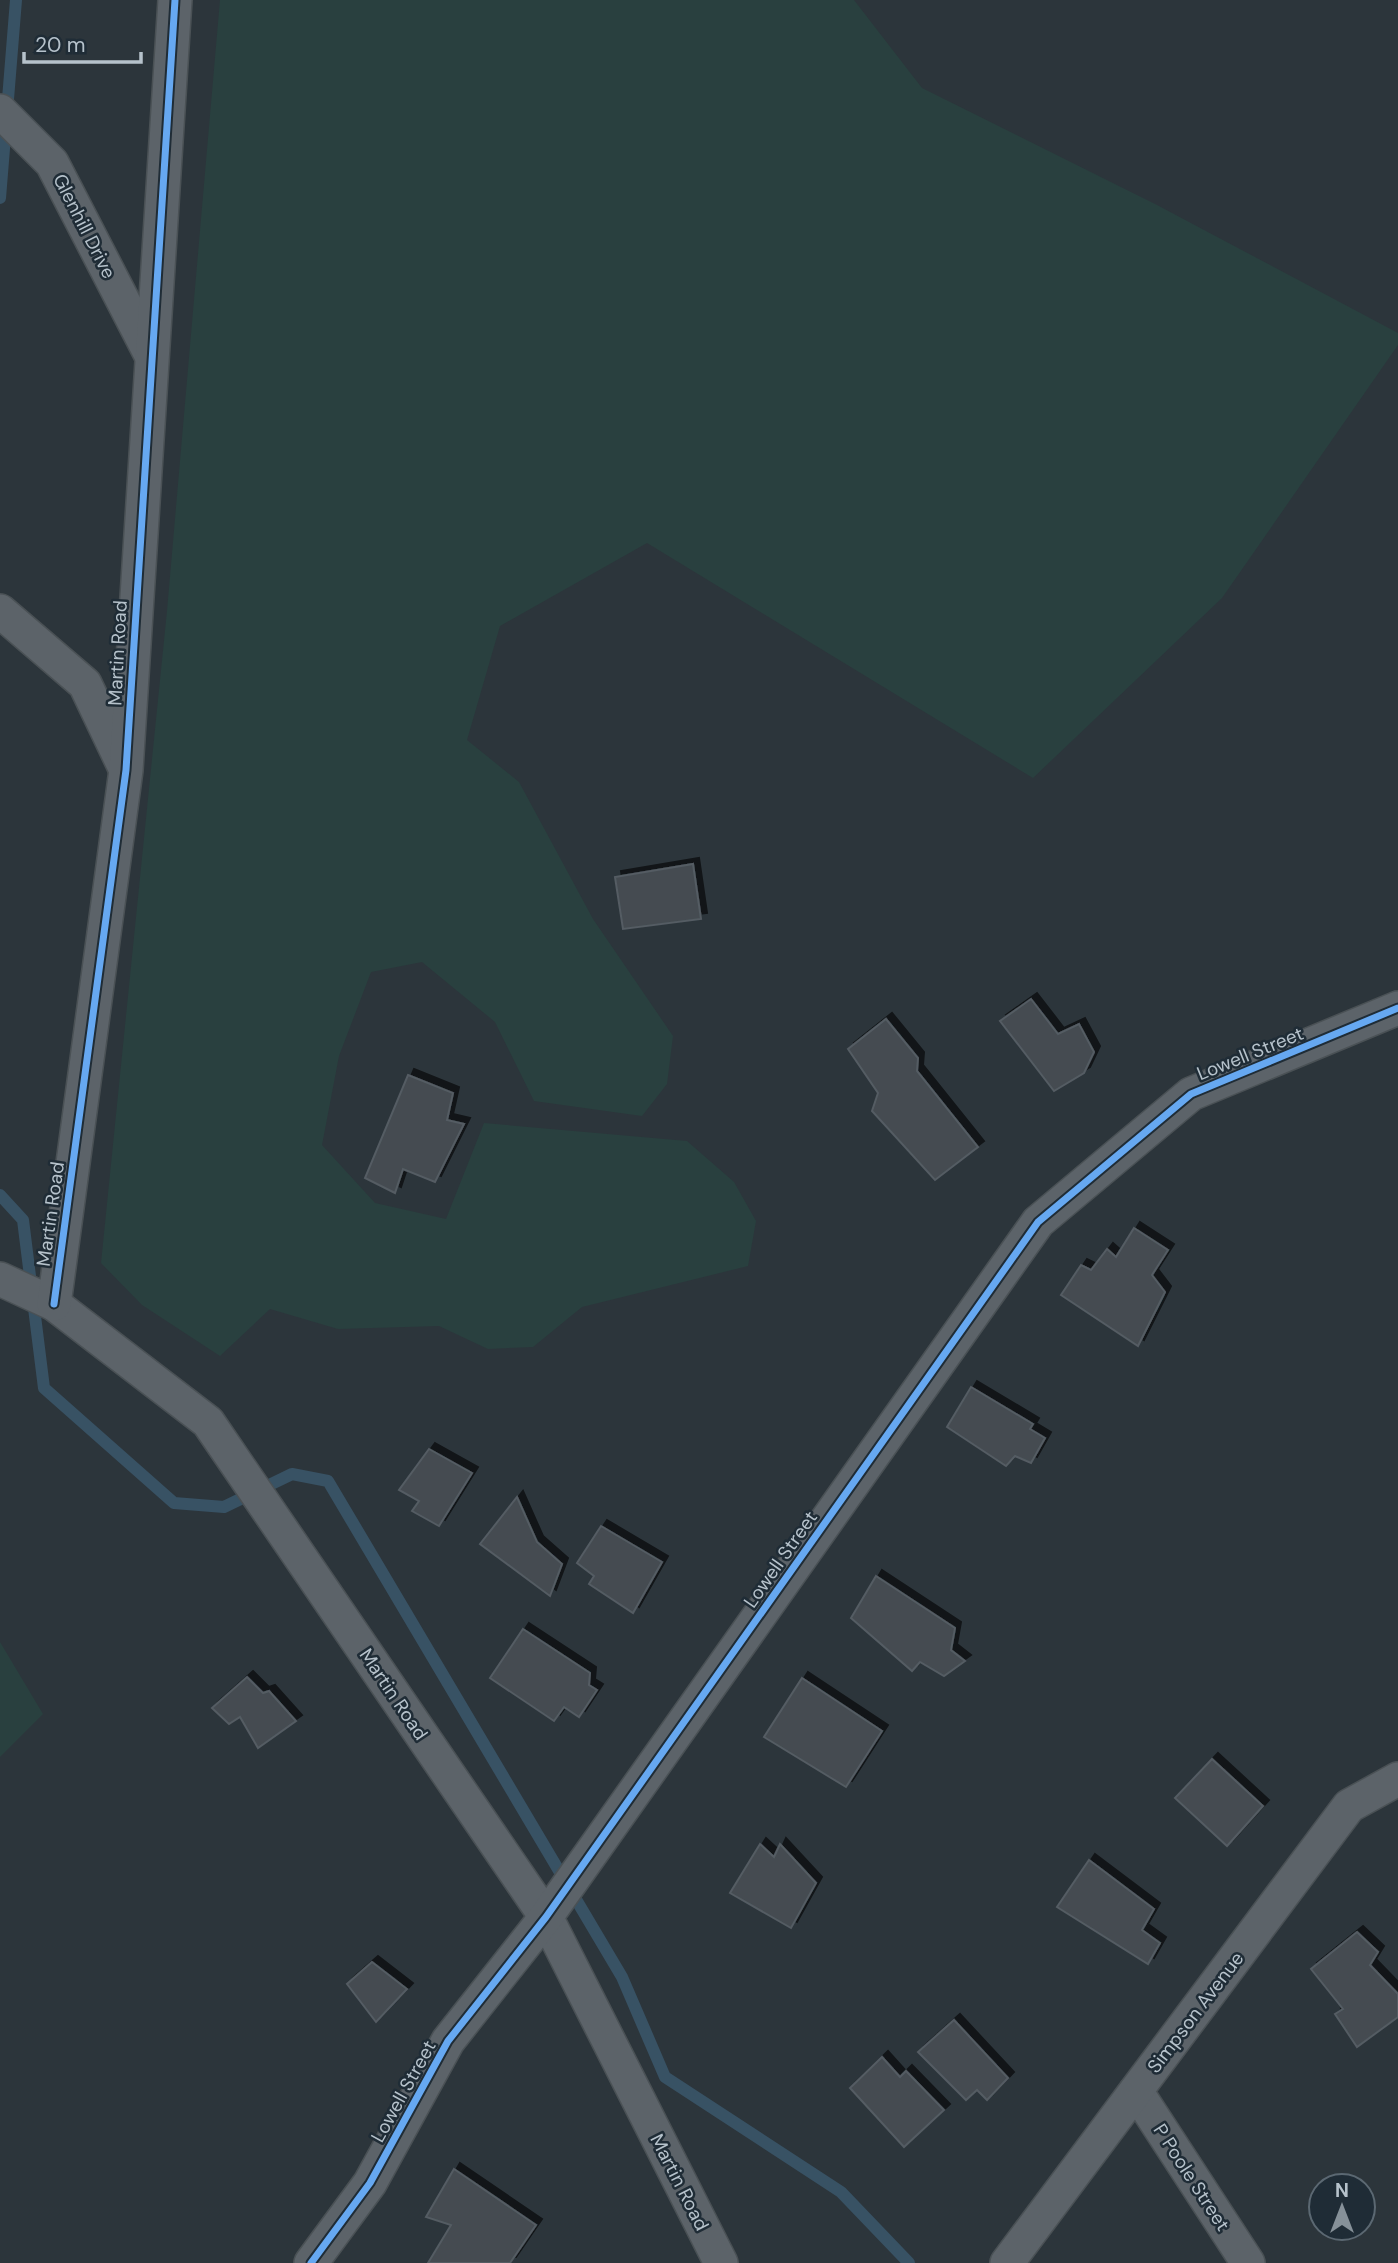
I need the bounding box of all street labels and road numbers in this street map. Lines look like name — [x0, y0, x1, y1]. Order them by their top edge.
street label: Glenhill Drive — [47, 170, 122, 283]
street label: Martin Road — [102, 600, 133, 706]
street label: Lowell Street — [1193, 1021, 1307, 1086]
street label: Martin Road — [31, 1160, 70, 1268]
street label: Lowell Street — [738, 1506, 823, 1613]
street label: Martin Road — [354, 1644, 433, 1745]
street label: Simpson Avenue — [1142, 1947, 1249, 2078]
street label: Lowell Street — [365, 2036, 442, 2147]
street label: P Poole Street — [1148, 2119, 1236, 2236]
street label: Martin Road — [644, 2130, 715, 2235]

